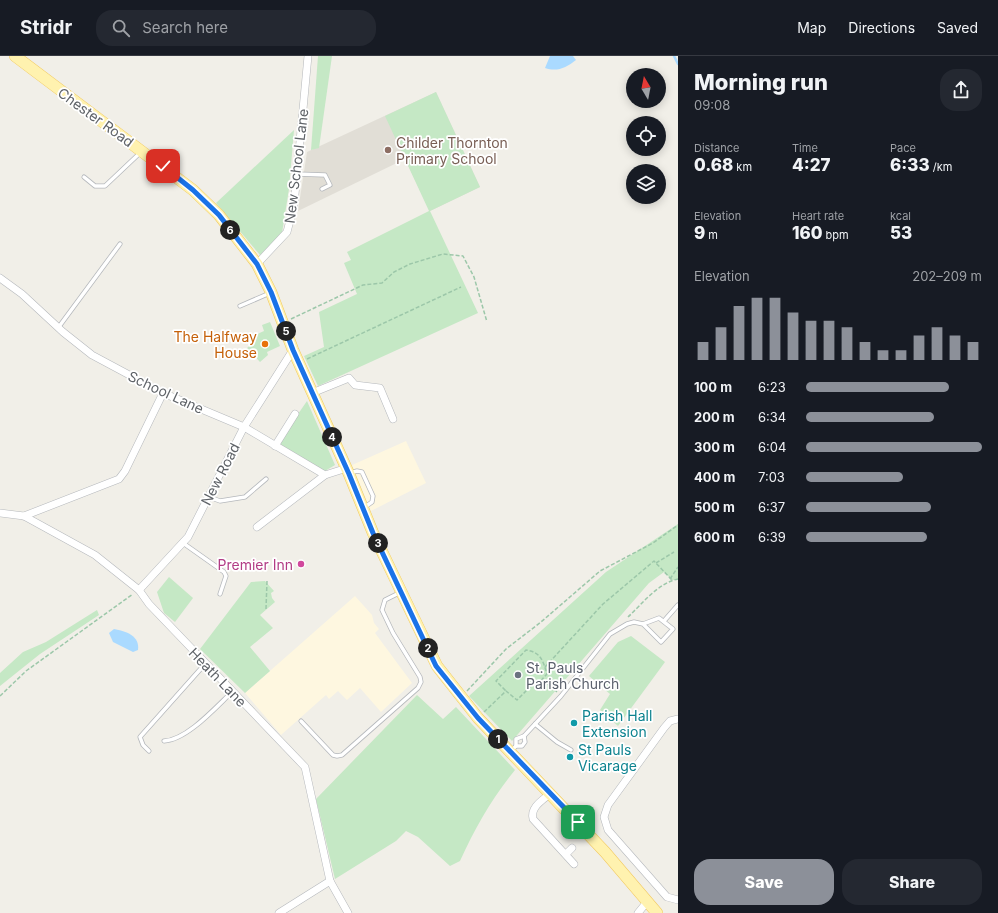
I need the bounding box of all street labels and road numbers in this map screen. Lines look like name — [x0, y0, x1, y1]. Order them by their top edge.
street label: Chester Road — [55, 84, 137, 150]
street label: New School Lane — [281, 108, 311, 224]
street label: School Lane — [125, 367, 207, 417]
street label: New Road — [197, 440, 243, 508]
street label: Heath Lane — [186, 644, 250, 710]

